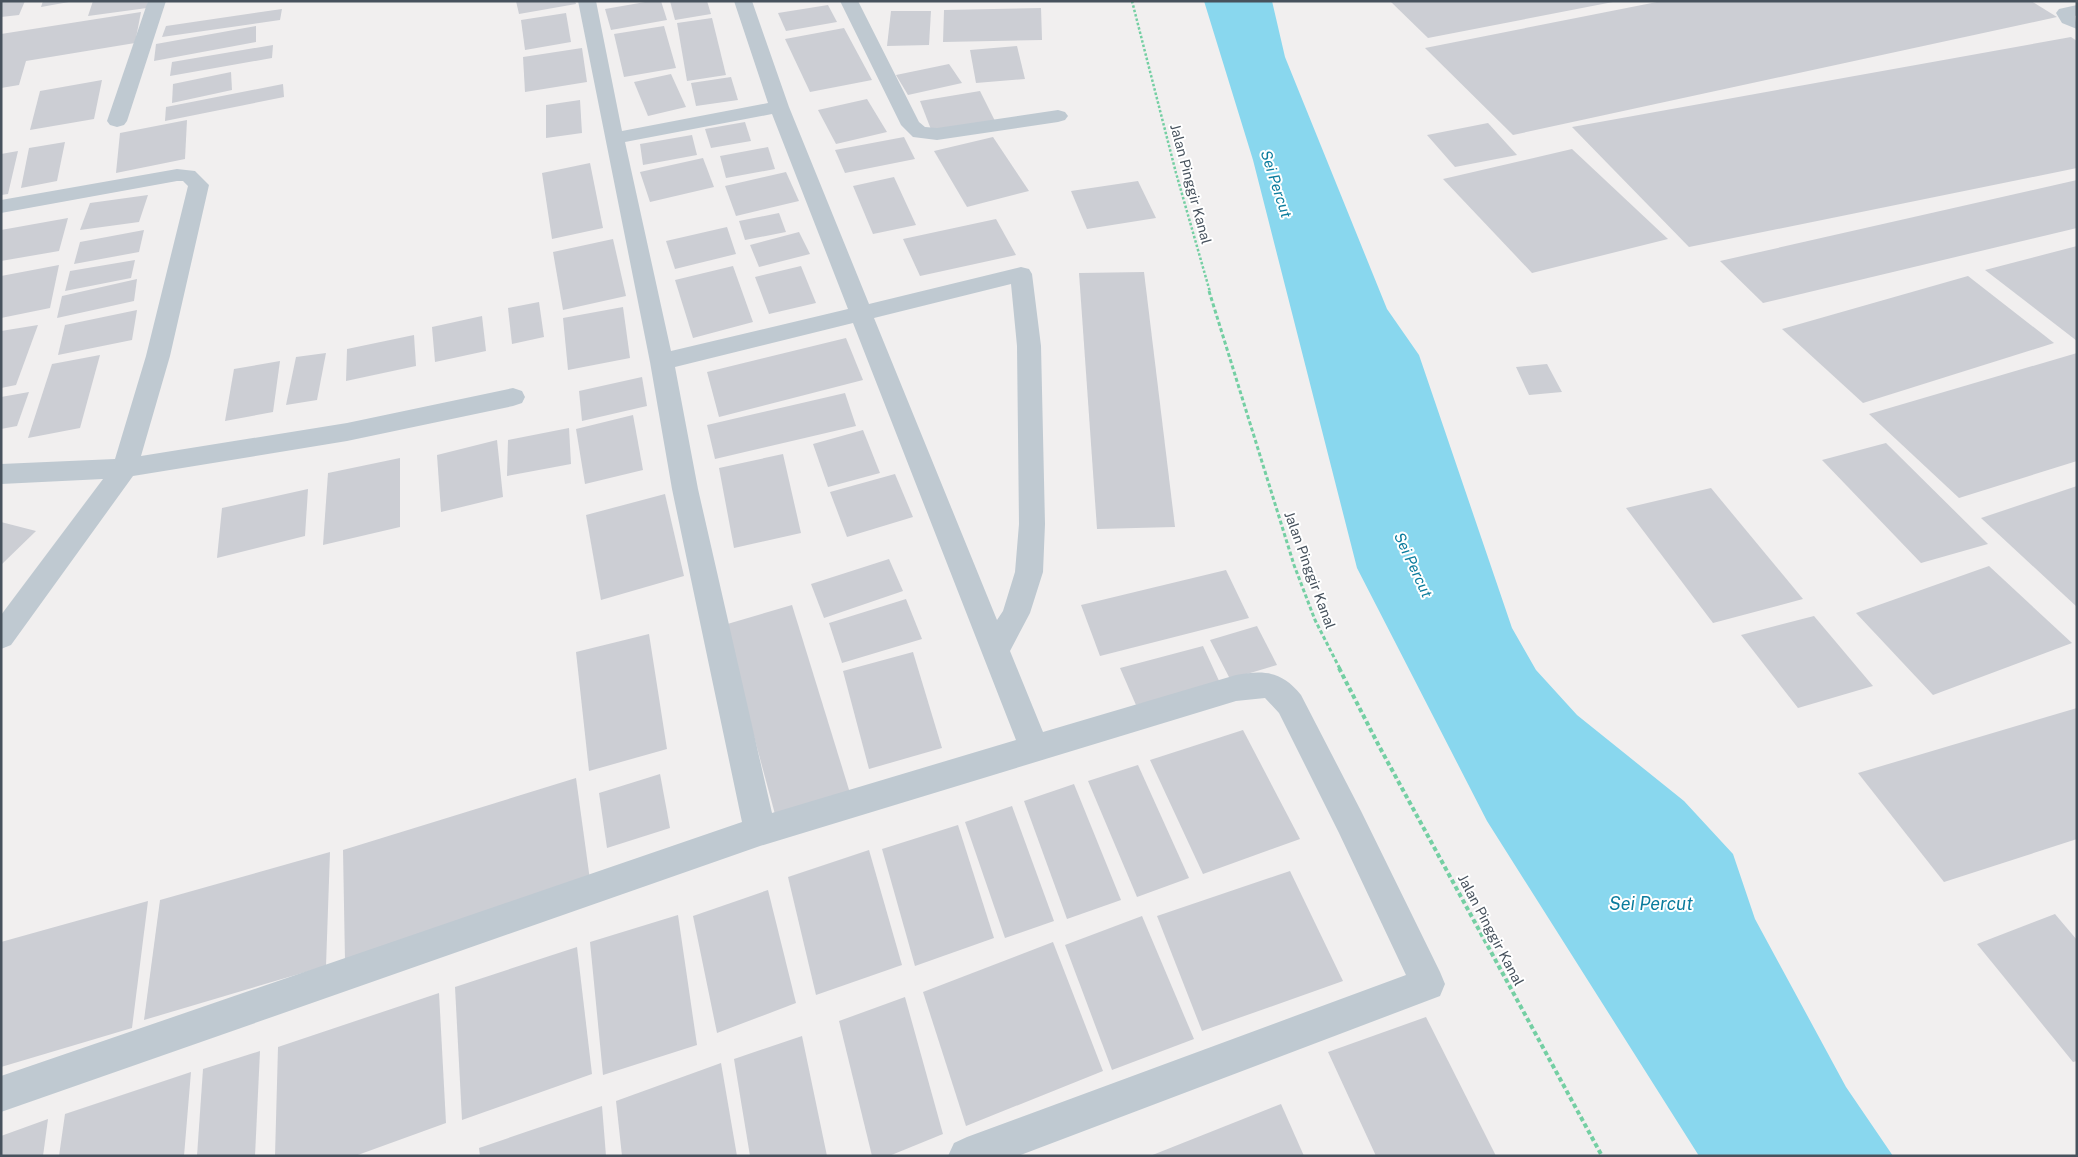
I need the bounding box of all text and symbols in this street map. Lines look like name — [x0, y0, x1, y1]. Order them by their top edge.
street label: Jalan Pinggir Kanal — [1167, 122, 1215, 246]
water label: Sei Percut — [1258, 148, 1295, 220]
street label: Jalan Pinggir Kanal — [1281, 509, 1339, 631]
water label: Sei Percut — [1391, 529, 1436, 600]
street label: Jalan Pinggir Kanal — [1455, 871, 1527, 989]
water label: Sei Percut — [1609, 893, 1693, 914]

